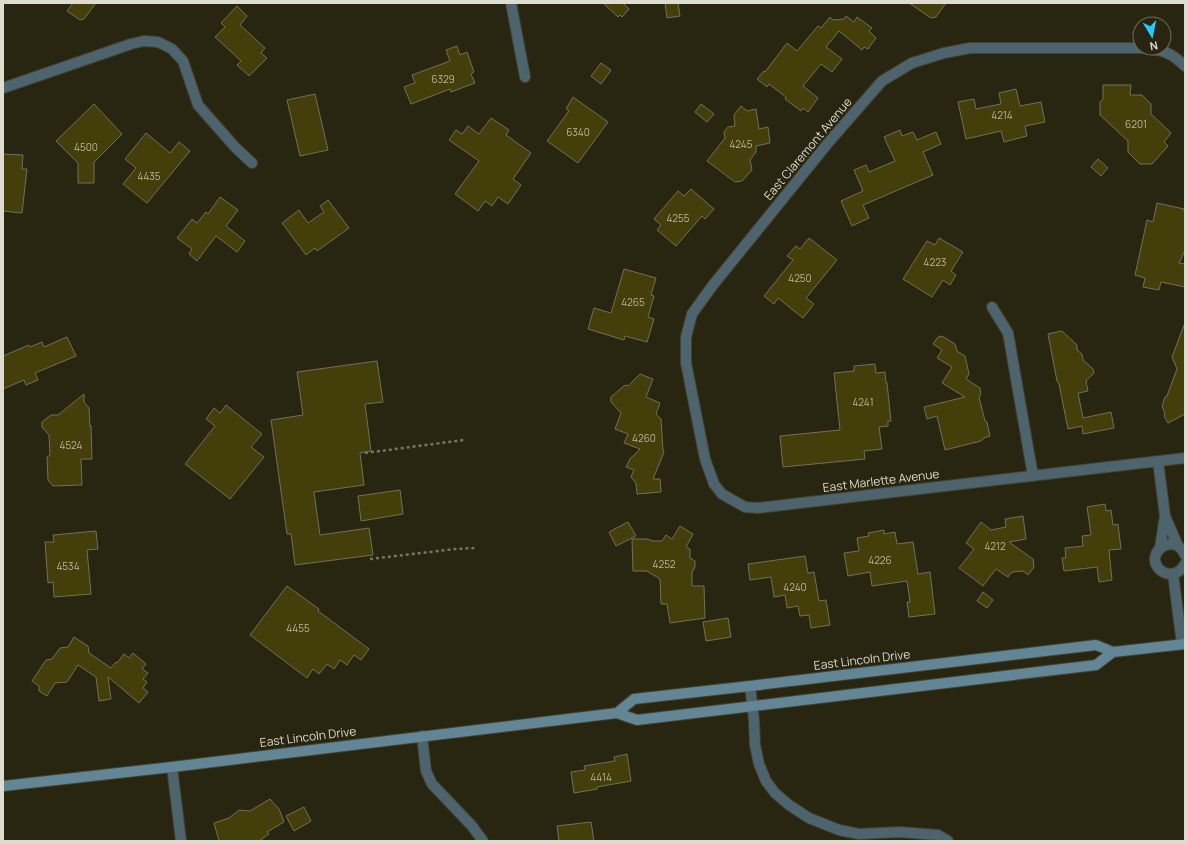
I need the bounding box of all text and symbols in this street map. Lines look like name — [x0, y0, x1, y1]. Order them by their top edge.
north arrow — [1132, 16, 1172, 56]
text: N — [1149, 38, 1159, 54]
house number: 6329 — [431, 72, 455, 86]
street label: East Claremont Avenue — [760, 94, 856, 203]
house number: 4214 — [991, 108, 1013, 122]
house number: 6201 — [1125, 117, 1147, 131]
house number: 6340 — [566, 125, 590, 139]
house number: 4245 — [729, 137, 753, 151]
house number: 4500 — [74, 140, 98, 154]
house number: 4435 — [137, 169, 161, 183]
house number: 4255 — [666, 211, 690, 225]
house number: 4223 — [924, 255, 946, 269]
house number: 4250 — [788, 271, 812, 285]
house number: 4265 — [621, 295, 645, 309]
house number: 4241 — [852, 395, 874, 409]
house number: 4260 — [632, 431, 656, 445]
house number: 4524 — [60, 438, 82, 452]
street label: East Marlette Avenue — [822, 465, 940, 496]
house number: 4212 — [984, 539, 1006, 553]
house number: 4226 — [868, 553, 892, 567]
house number: 4252 — [653, 557, 676, 571]
house number: 4534 — [56, 559, 80, 573]
house number: 4240 — [783, 580, 807, 594]
house number: 4455 — [286, 621, 310, 635]
street label: East Lincoln Drive — [813, 645, 911, 674]
street label: East Lincoln Drive — [259, 722, 357, 751]
house number: 4414 — [590, 770, 612, 784]

